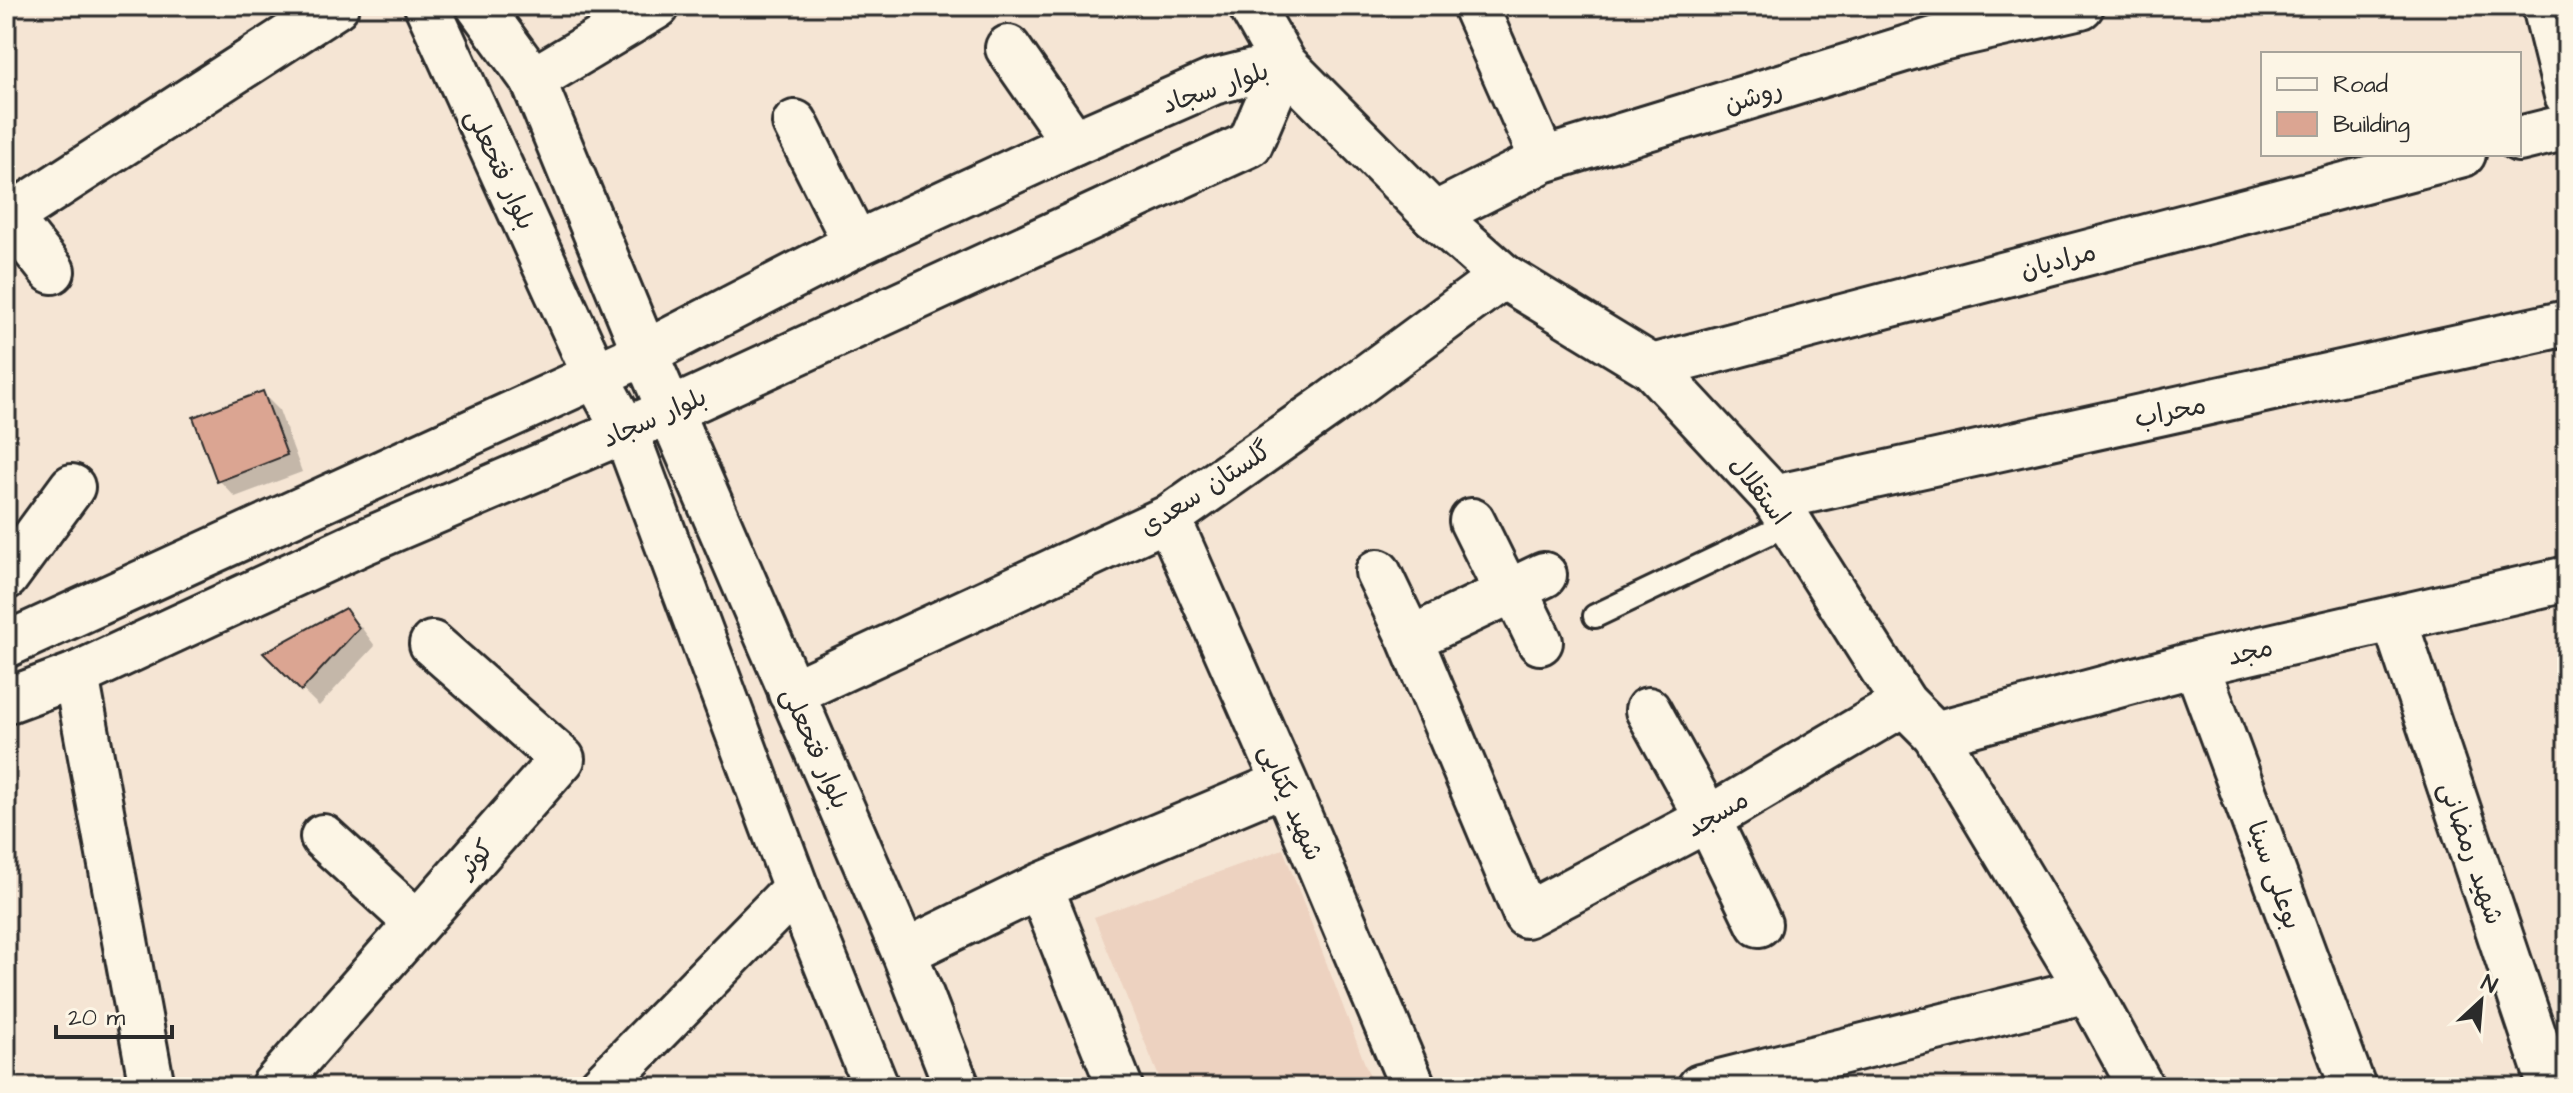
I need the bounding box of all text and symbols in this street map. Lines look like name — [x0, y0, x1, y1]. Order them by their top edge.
legend — [2261, 52, 2521, 156]
street label: بلوار سجاد — [1157, 53, 1274, 123]
text: Road — [2333, 68, 2388, 102]
street label: روشن — [1720, 71, 1787, 123]
street label: بلوار فتحعلی — [456, 103, 544, 236]
text: Building — [2333, 108, 2410, 143]
street label: مرادیان — [2016, 234, 2100, 288]
street label: بلوار سجاد — [596, 379, 712, 457]
street label: محراب — [2131, 387, 2209, 437]
street label: گلستان سعدی — [1132, 433, 1279, 545]
street label: استقلال — [1721, 448, 1798, 533]
street label: مجد — [2224, 629, 2276, 675]
street label: بلوار فتحعلی — [772, 682, 858, 815]
street label: شهید یکتایی — [1250, 738, 1332, 867]
street label: شهید رمضانی — [2430, 777, 2512, 930]
street label: مسجد — [1680, 782, 1755, 846]
street label: بوعلی سینا — [2238, 816, 2310, 935]
street label: کوثر — [448, 832, 502, 887]
north arrow — [2441, 961, 2521, 1041]
text: N — [2476, 967, 2502, 1001]
scale bar — [56, 989, 172, 1039]
text: 20 m — [68, 1001, 125, 1035]

